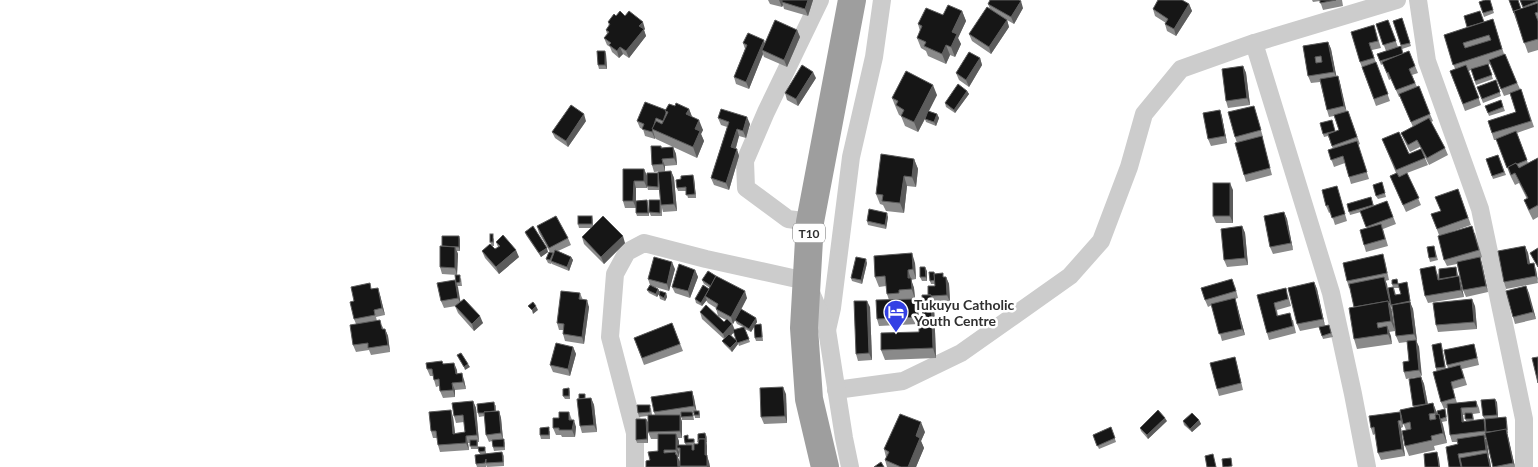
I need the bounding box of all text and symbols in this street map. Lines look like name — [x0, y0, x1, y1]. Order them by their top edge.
road number: T10 — [793, 224, 825, 242]
place label: Tukuyu Catholic Youth Centre — [913, 296, 1015, 329]
hotel icon: Tukuyu Catholic Youth Centre — [883, 299, 909, 333]

